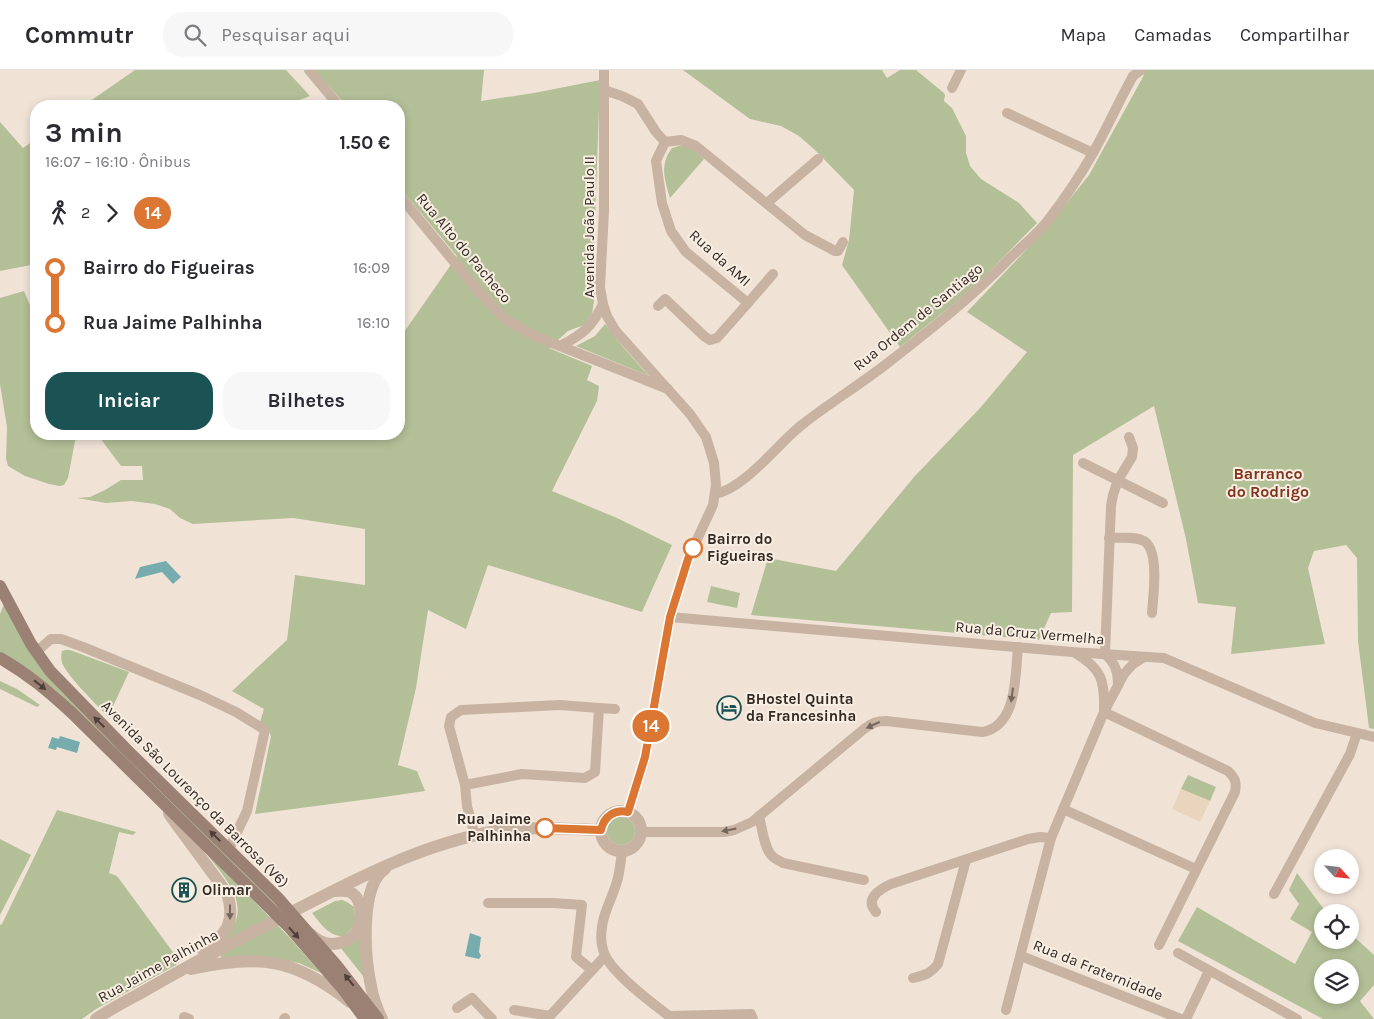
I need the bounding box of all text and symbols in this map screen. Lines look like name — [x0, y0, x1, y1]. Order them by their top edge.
search box — [163, 12, 513, 57]
text: Commutr — [25, 21, 133, 49]
icon: search — [181, 21, 209, 49]
text: Pesquisar aqui — [221, 24, 350, 46]
text: Mapa — [1061, 24, 1106, 46]
text: Camadas — [1134, 24, 1212, 46]
text: Compartilhar — [1240, 24, 1349, 46]
text: 3 min — [45, 116, 123, 149]
text: 1.50 € — [339, 132, 390, 154]
text: 16:07 – 16:10 · Ônibus — [45, 152, 191, 171]
street label: Avenida João Paulo II — [580, 156, 598, 298]
street label: Rua Alto do Pacheco — [413, 189, 515, 307]
icon: walk — [45, 199, 73, 227]
icon: forward — [98, 199, 126, 227]
text: 14 — [144, 202, 161, 224]
text: 2 — [81, 203, 90, 222]
street label: Rua da AMI — [686, 226, 754, 290]
text: Bairro do Figueiras — [83, 257, 255, 279]
text: 16:09 — [353, 258, 390, 277]
street label: Rua Ordem de Santiago — [850, 259, 986, 375]
text: Rua Jaime Palhinha — [83, 312, 263, 334]
text: 16:10 — [357, 313, 390, 332]
button: Iniciar — [45, 372, 213, 430]
button: Bilhetes — [223, 372, 390, 430]
district label: Barranco do Rodrigo — [1227, 464, 1309, 501]
place label: Bairro do Figueiras — [707, 530, 774, 565]
marker: Bairro do Figueiras — [683, 538, 703, 558]
street label: Rua da Cruz Vermelha — [955, 618, 1105, 648]
one-way arrow — [33, 679, 46, 690]
one-way arrow — [1008, 688, 1016, 704]
place label: BHostel Quinta da Francesinha — [746, 690, 856, 725]
hotel icon: BHostel Quinta da Francesinha — [716, 695, 742, 721]
street label: Avenida São Lourenço da Barrosa (V6) — [98, 697, 292, 891]
line badge: 14 — [628, 710, 674, 742]
text: 14 — [642, 715, 660, 737]
one-way arrow — [93, 716, 105, 728]
one-way arrow — [866, 721, 880, 729]
place label: Rua Jaime Palhinha — [457, 810, 531, 845]
marker: Rua Jaime Palhinha — [535, 818, 555, 838]
one-way arrow — [721, 827, 737, 835]
one-way arrow — [209, 830, 221, 842]
north arrow — [1314, 849, 1359, 894]
map controls — [1314, 849, 1359, 1004]
building icon: Olimar — [171, 877, 197, 903]
place label: Olimar — [202, 881, 251, 899]
one-way arrow — [226, 904, 234, 920]
button: locate — [1314, 904, 1359, 949]
street label: Rua Jaime Palhinha — [95, 925, 221, 1007]
one-way arrow — [288, 926, 300, 938]
street label: Rua da Fraternidade — [1030, 936, 1166, 1004]
button: layers — [1314, 959, 1359, 1004]
one-way arrow — [343, 974, 354, 987]

